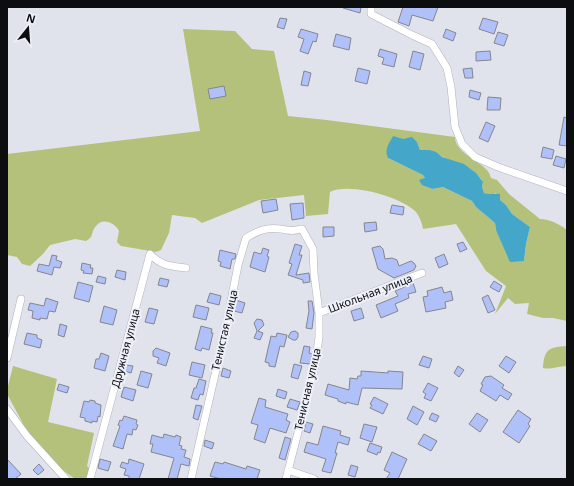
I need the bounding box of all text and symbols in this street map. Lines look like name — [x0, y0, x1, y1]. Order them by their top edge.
north arrow — [8, 8, 48, 48]
text: N — [25, 9, 38, 26]
street label: Школьная улица — [326, 270, 414, 316]
street label: Тенистая улица — [207, 288, 241, 372]
street label: Дружная улица — [107, 307, 143, 389]
street label: Тенисная улица — [290, 346, 324, 432]

